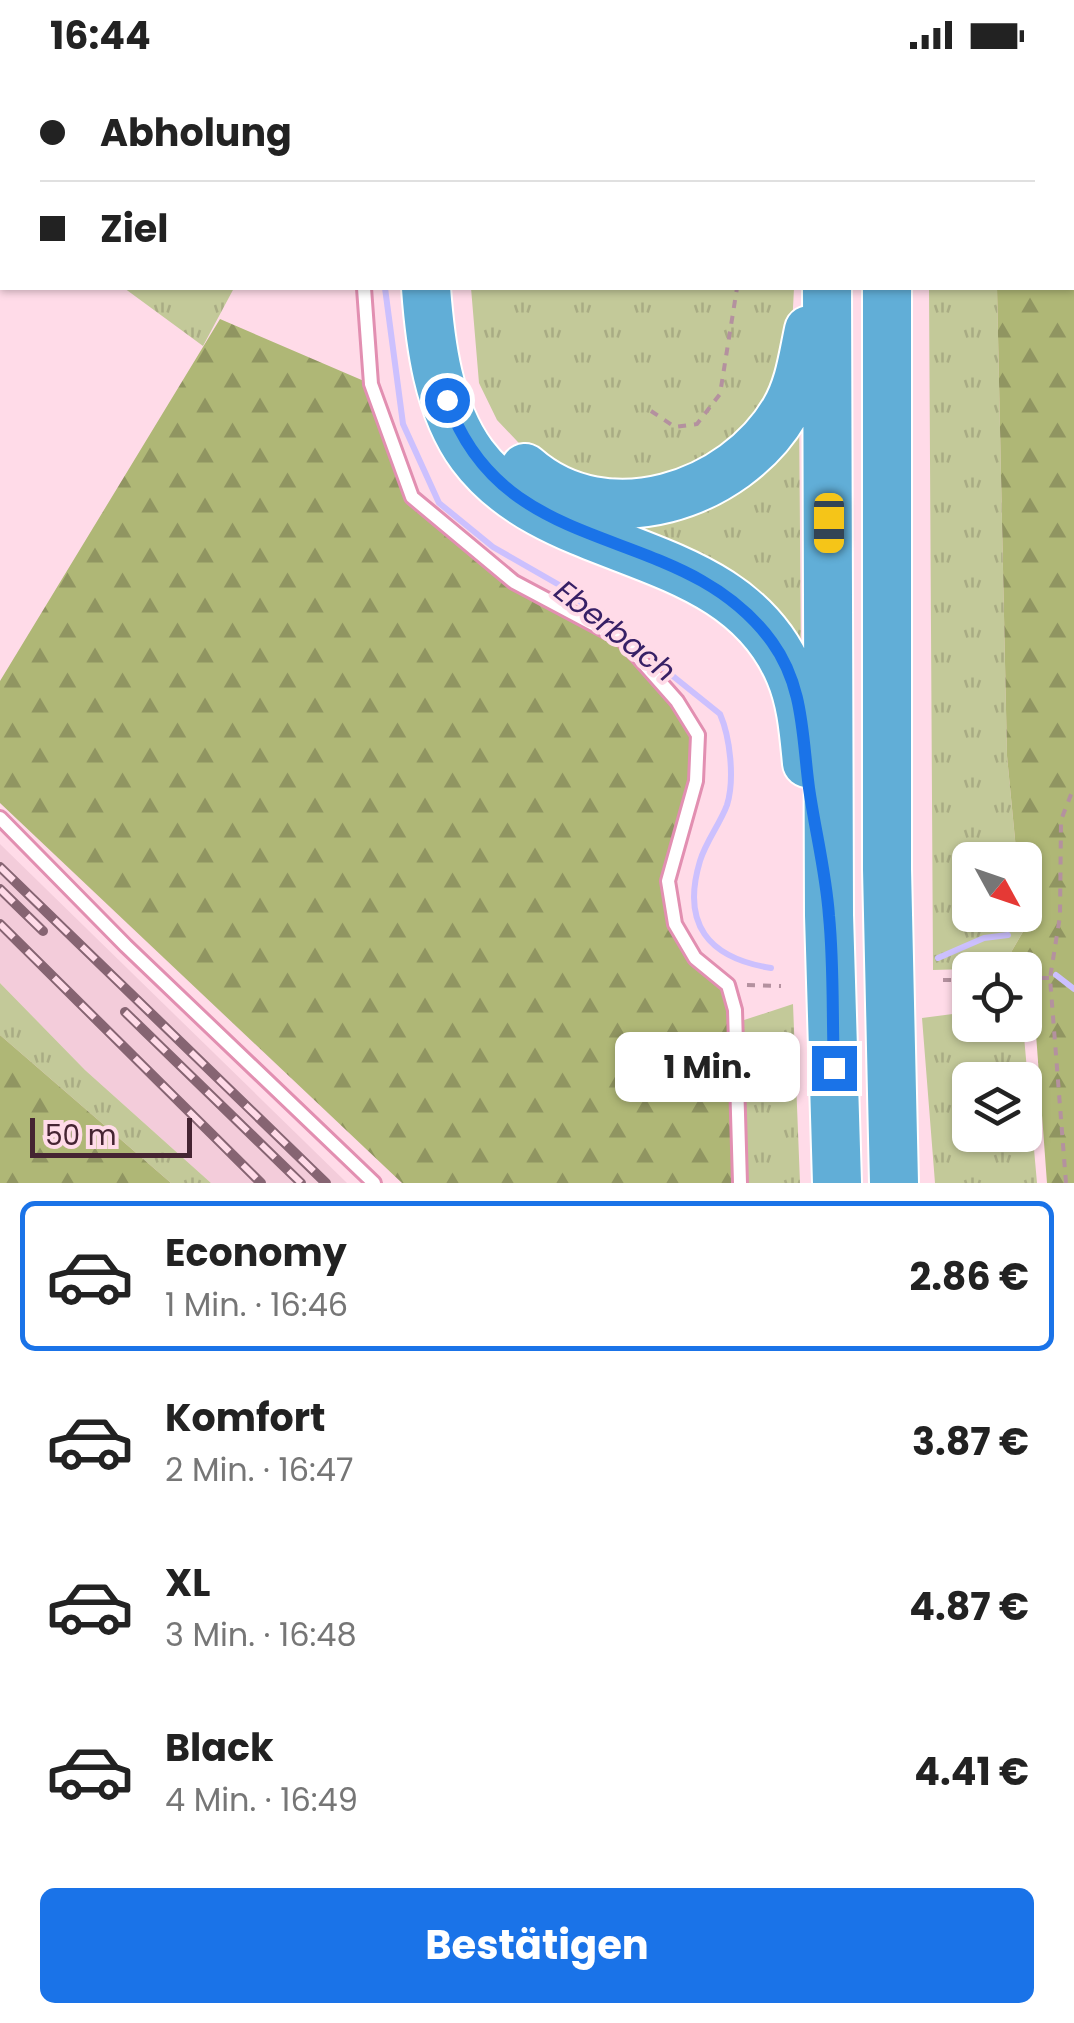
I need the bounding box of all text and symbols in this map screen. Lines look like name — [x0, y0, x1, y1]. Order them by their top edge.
text: 16:44 — [50, 9, 151, 62]
text: Abholung — [100, 106, 292, 159]
text: Ziel — [100, 202, 168, 255]
route start — [425, 378, 470, 423]
car — [814, 493, 844, 553]
water label: Eberbach — [546, 570, 685, 692]
north arrow — [952, 842, 1042, 932]
map controls — [952, 842, 1042, 1152]
button: locate — [952, 952, 1042, 1042]
callout: 1 Min. — [614, 1033, 799, 1103]
text: 1 Min. — [663, 1044, 752, 1089]
route end — [812, 1046, 857, 1091]
button: layers — [952, 1062, 1042, 1152]
scale bar — [30, 1113, 192, 1158]
text: 50 m — [45, 1116, 116, 1155]
text: Economy — [165, 1226, 347, 1279]
icon: car — [45, 1231, 135, 1321]
text: 2.86 € — [909, 1250, 1029, 1303]
text: 1 Min. · 16:46 — [165, 1282, 348, 1327]
text: Komfort — [165, 1391, 326, 1444]
icon: car — [45, 1396, 135, 1486]
text: 3.87 € — [912, 1415, 1029, 1468]
text: 2 Min. · 16:47 — [165, 1447, 353, 1492]
text: XL — [165, 1556, 210, 1609]
icon: car — [45, 1561, 135, 1651]
text: 4.87 € — [909, 1580, 1029, 1633]
text: 3 Min. · 16:48 — [165, 1612, 357, 1657]
text: Black — [165, 1721, 274, 1774]
icon: car — [45, 1726, 135, 1816]
text: 4.41 € — [914, 1745, 1029, 1798]
text: 4 Min. · 16:49 — [165, 1777, 358, 1822]
button: Bestätigen — [40, 1888, 1034, 2003]

